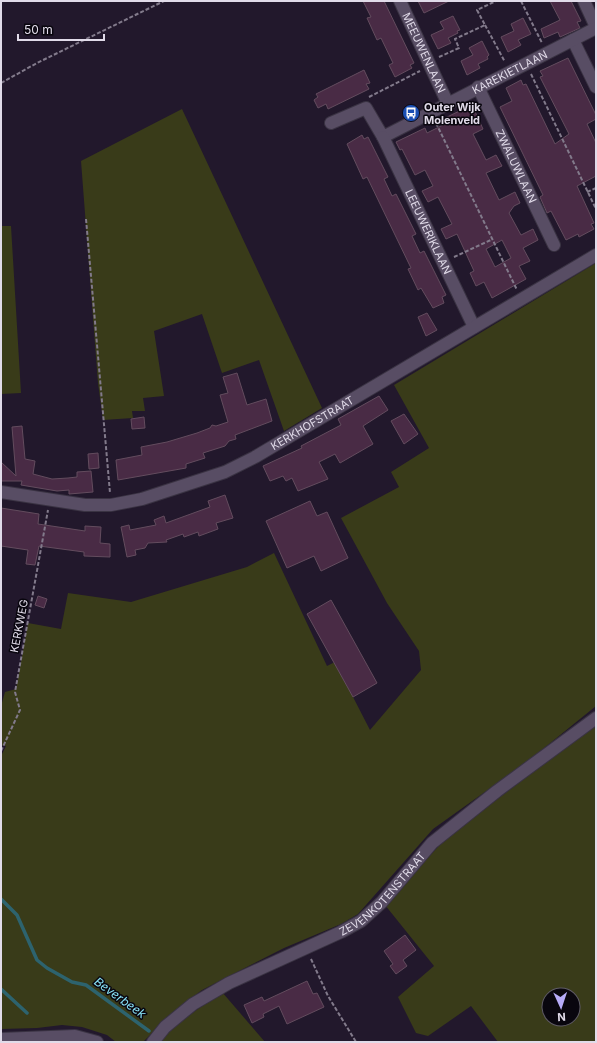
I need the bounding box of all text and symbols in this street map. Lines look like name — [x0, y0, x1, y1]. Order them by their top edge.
street label: MEEUWENLAAN — [399, 10, 449, 95]
scale bar — [18, 16, 104, 42]
text: 50 m — [24, 22, 53, 37]
street label: KAREKIETLAAN — [470, 47, 550, 97]
place label: Outer Wijk Molenveld — [424, 100, 481, 127]
bus stop icon: Outer Wijk Molenveld — [401, 103, 421, 123]
street label: ZWALUWLAAN — [493, 127, 540, 205]
street label: LEEUWERIKLAAN — [402, 187, 455, 276]
street label: KERKHOFSTRAAT — [268, 393, 356, 453]
street label: KERKWEG — [7, 598, 31, 654]
street label: ZEVENKOTENSTRAAT — [337, 849, 429, 939]
water label: Beverbeek — [91, 974, 149, 1022]
north arrow — [541, 987, 581, 1027]
text: N — [557, 1010, 566, 1024]

